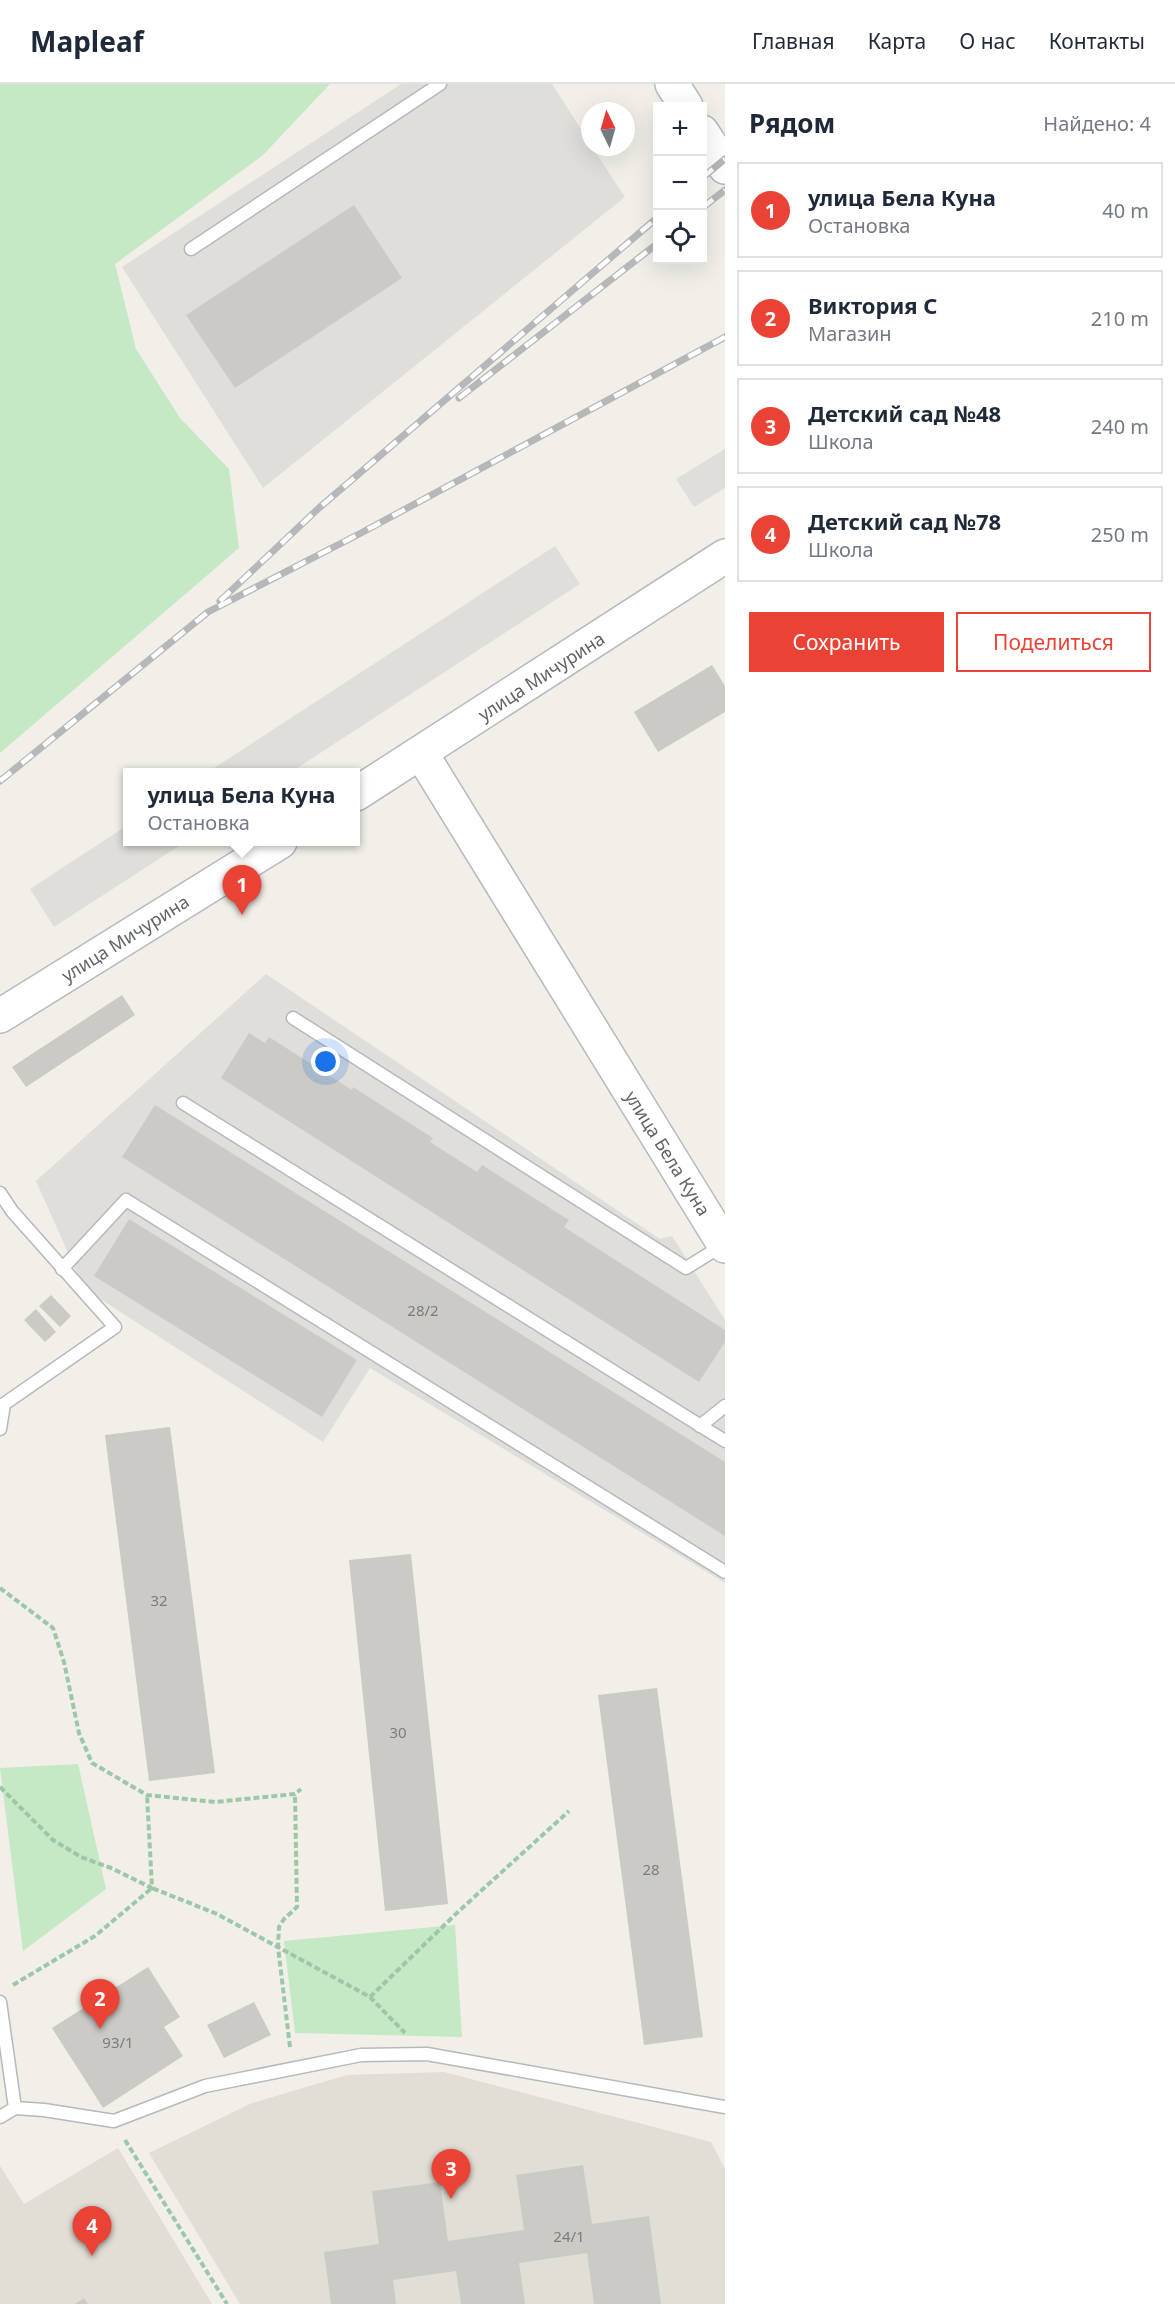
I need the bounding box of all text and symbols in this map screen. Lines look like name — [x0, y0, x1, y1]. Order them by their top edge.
text: Mapleaf — [30, 22, 144, 60]
text: Главная — [752, 27, 835, 55]
text: Карта — [868, 27, 926, 55]
text: О нас — [959, 27, 1016, 55]
text: Контакты — [1049, 27, 1145, 55]
north arrow — [581, 102, 635, 156]
map controls — [653, 102, 707, 264]
button: + — [653, 102, 707, 156]
text: Рядом — [749, 105, 835, 141]
text: Найдено: 4 — [1043, 110, 1151, 137]
button: − — [653, 156, 707, 210]
text: улица Бела Куна — [808, 182, 996, 212]
text: 1 — [765, 197, 776, 224]
text: 40 m — [1102, 197, 1149, 224]
button: locate — [653, 210, 707, 264]
text: Остановка — [808, 212, 910, 239]
text: Виктория С — [808, 290, 938, 320]
text: 2 — [765, 305, 776, 332]
text: 210 m — [1091, 305, 1149, 332]
text: Магазин — [808, 320, 892, 347]
text: Детский сад №48 — [808, 398, 1001, 428]
text: 3 — [765, 413, 776, 440]
text: 240 m — [1091, 413, 1149, 440]
text: Школа — [808, 428, 874, 455]
text: Детский сад №78 — [808, 506, 1001, 536]
text: 4 — [765, 521, 776, 548]
text: 250 m — [1091, 521, 1149, 548]
text: Школа — [808, 536, 874, 563]
button: Сохранить — [749, 612, 944, 672]
button: Поделиться — [956, 612, 1151, 672]
street label: улица Мичурина — [473, 626, 609, 726]
popup — [123, 768, 360, 846]
text: улица Бела Куна — [148, 779, 335, 809]
text: Остановка — [148, 809, 250, 836]
pin: 1 — [222, 866, 262, 915]
street label: улица Мичурина — [57, 889, 193, 987]
your location — [311, 1047, 340, 1076]
street label: улица Бела Куна — [620, 1086, 716, 1220]
house number: 28/2 — [407, 1300, 439, 1320]
house number: 32 — [150, 1590, 168, 1610]
house number: 30 — [389, 1722, 407, 1742]
house number: 28 — [642, 1859, 660, 1879]
pin: 2 — [80, 1980, 120, 2029]
house number: 93/1 — [102, 2032, 134, 2052]
pin: 3 — [432, 2150, 470, 2199]
pin: 4 — [72, 2206, 112, 2256]
house number: 24/1 — [553, 2226, 585, 2246]

